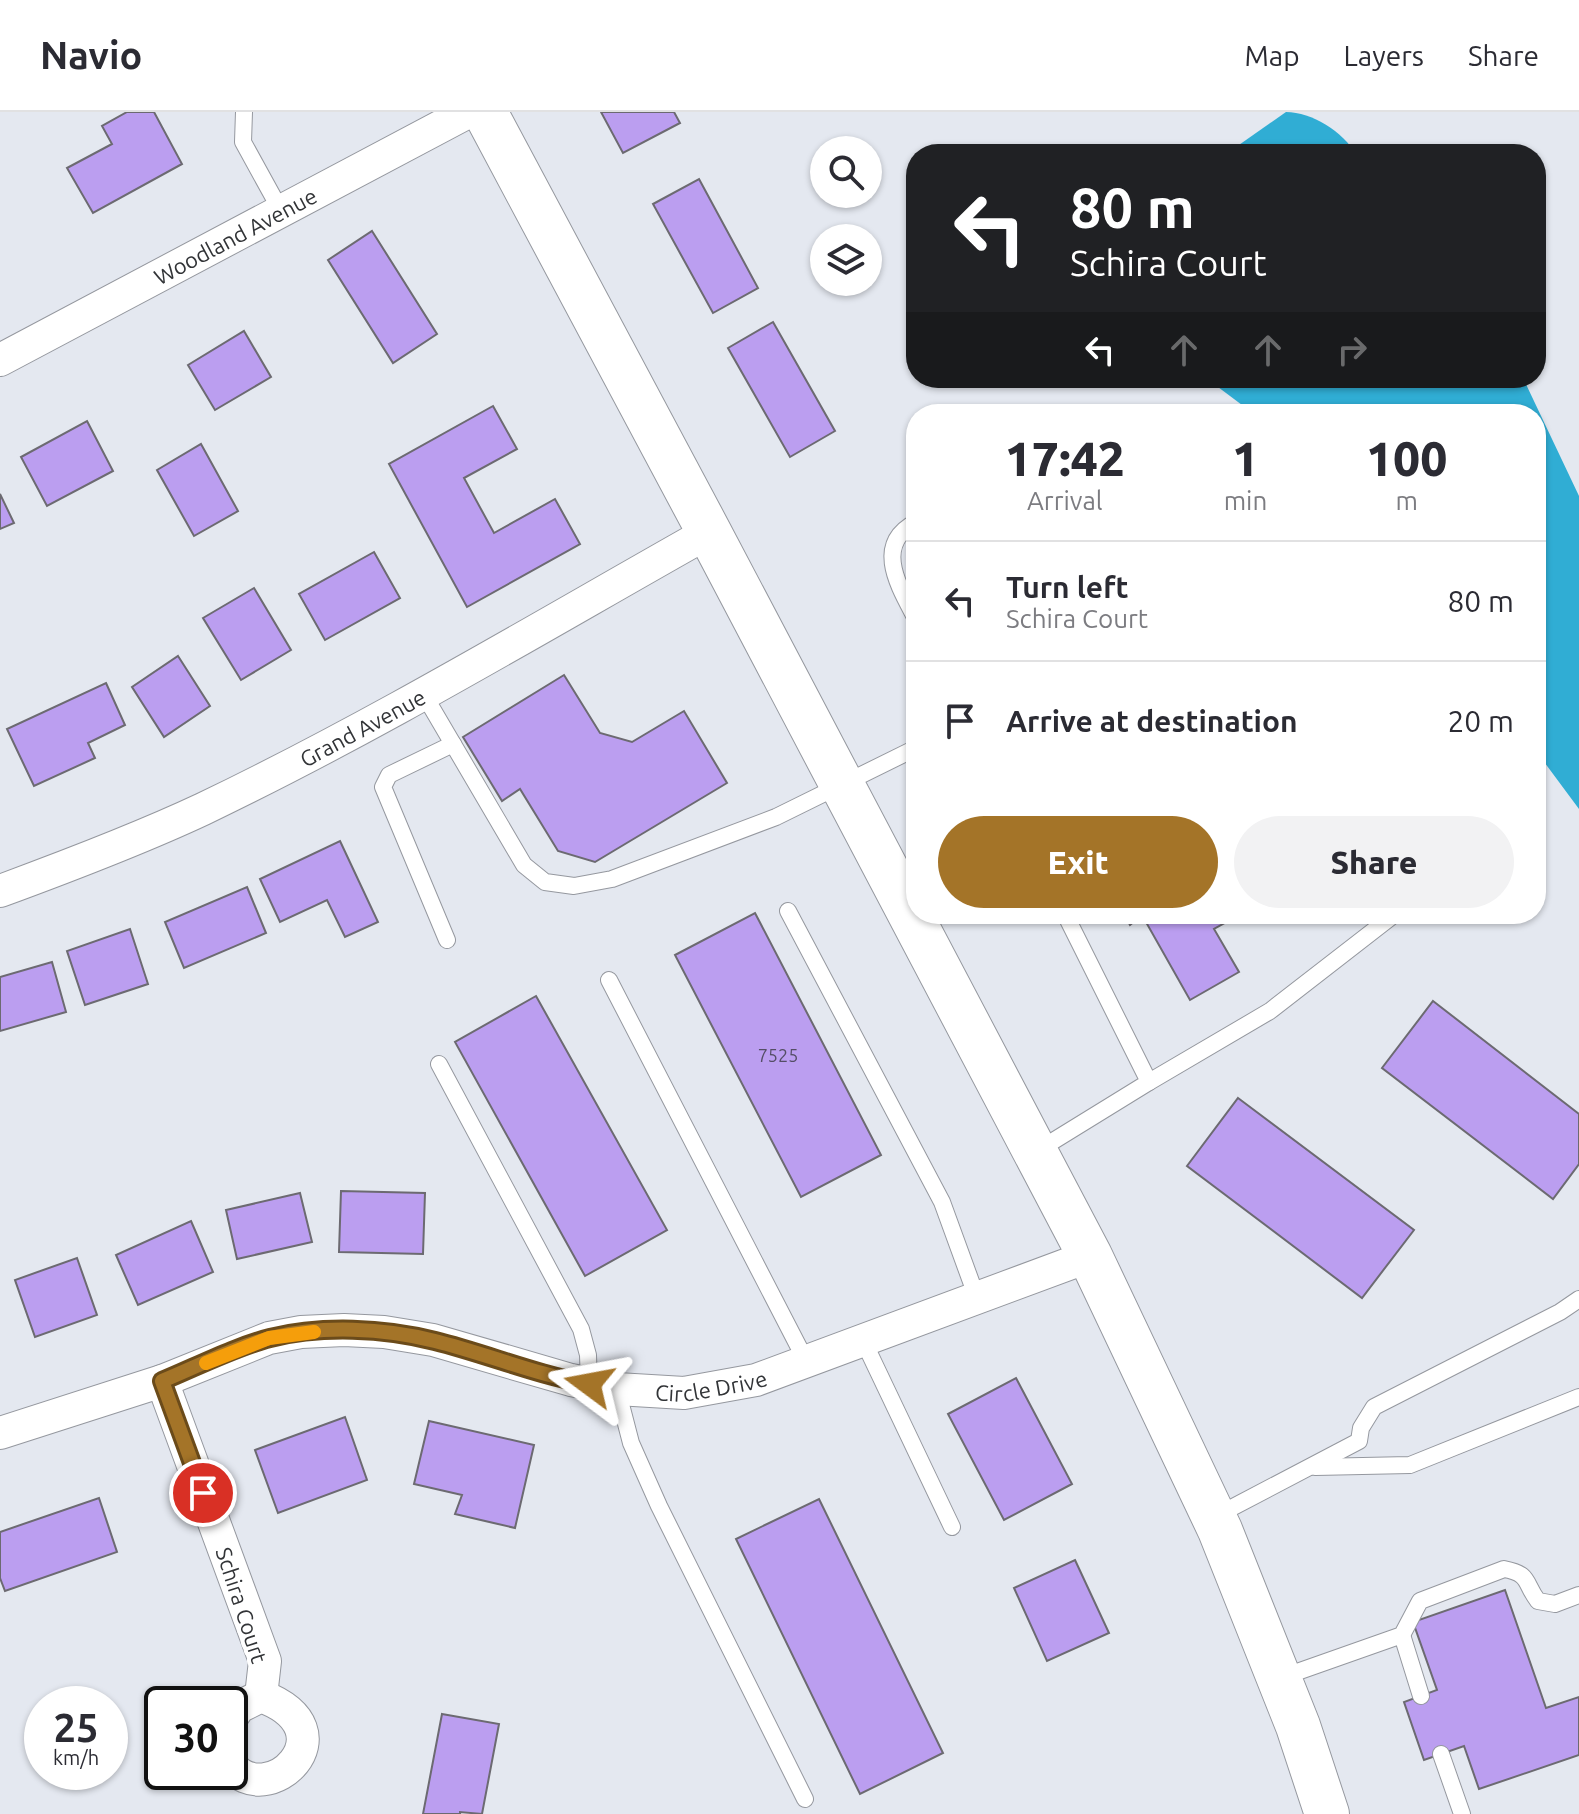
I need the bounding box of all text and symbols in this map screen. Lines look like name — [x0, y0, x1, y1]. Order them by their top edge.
text: Navio — [40, 34, 142, 76]
text: Map — [1244, 40, 1300, 71]
text: Layers — [1344, 40, 1424, 71]
text: Share — [1468, 40, 1539, 71]
map controls — [810, 136, 882, 296]
button: search — [810, 136, 882, 208]
icon: left — [938, 176, 1042, 280]
text: 80 m — [1070, 176, 1195, 239]
street label: Woodland Avenue — [149, 182, 321, 289]
button: layers — [810, 224, 882, 296]
text: Schira Court — [1070, 242, 1267, 283]
icon: left — [1078, 328, 1122, 372]
icon: ahead — [1162, 328, 1206, 372]
icon: ahead — [1246, 328, 1290, 372]
icon: right — [1330, 328, 1374, 372]
text: 17:42 — [1005, 431, 1125, 485]
text: 1 — [1232, 431, 1259, 485]
text: 100 — [1366, 431, 1447, 485]
text: Arrival — [1027, 486, 1103, 515]
text: min — [1224, 486, 1267, 515]
text: m — [1395, 486, 1418, 515]
text: Turn left — [1006, 570, 1128, 604]
icon: left — [938, 579, 982, 623]
text: 80 m — [1447, 584, 1514, 618]
text: Schira Court — [1006, 604, 1148, 633]
street label: Grand Avenue — [295, 683, 429, 771]
icon: arrive — [938, 699, 982, 743]
text: Arrive at destination — [1006, 704, 1298, 738]
text: 20 m — [1447, 704, 1514, 738]
button: Exit — [938, 816, 1218, 908]
button: Share — [1234, 816, 1514, 908]
house number: 7525 — [758, 1045, 798, 1065]
position arrow — [547, 1342, 631, 1426]
street label: Circle Drive — [655, 1365, 770, 1406]
pin — [169, 1459, 237, 1527]
icon: arrive — [181, 1471, 225, 1515]
street label: Schira Court — [212, 1544, 273, 1666]
speed limit sign: 30 — [144, 1686, 248, 1790]
text: 25 — [53, 1705, 99, 1750]
text: km/h — [53, 1746, 99, 1769]

